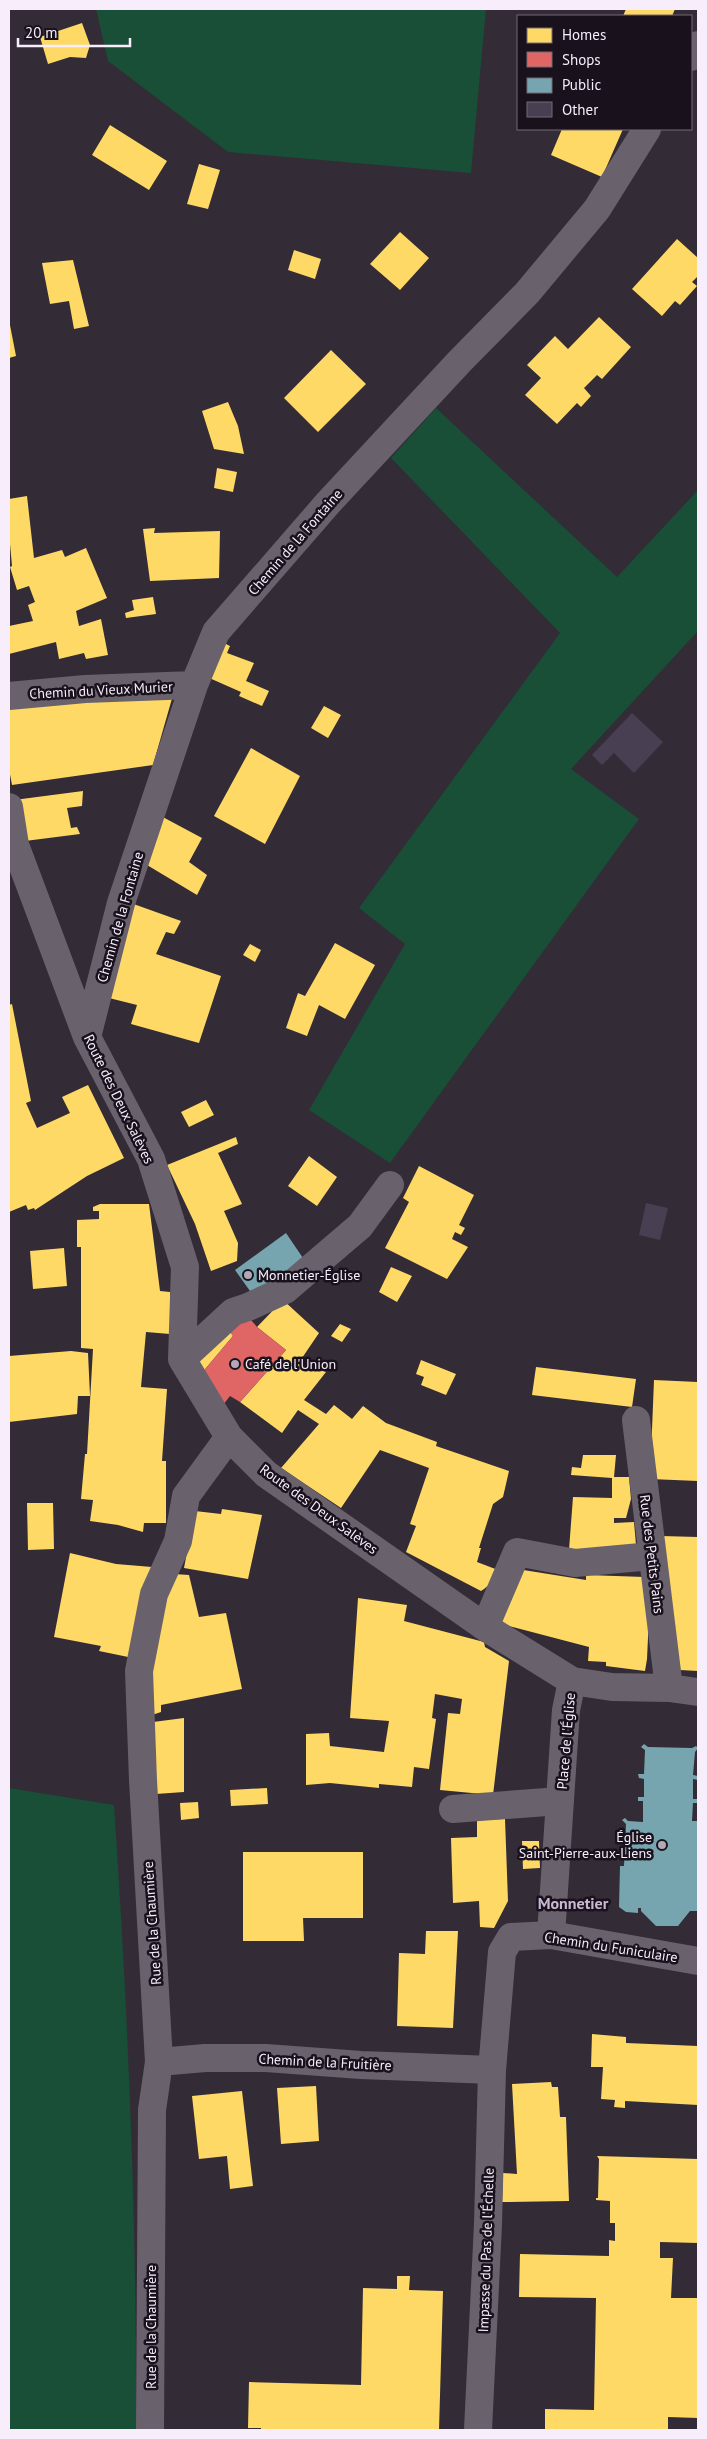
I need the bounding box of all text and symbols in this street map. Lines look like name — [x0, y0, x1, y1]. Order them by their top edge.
scale bar — [18, 15, 130, 47]
legend — [517, 15, 692, 130]
text: 20 m — [25, 23, 58, 42]
text: Homes — [562, 25, 606, 44]
text: Shops — [562, 50, 601, 69]
text: Public — [562, 75, 601, 94]
text: Other — [562, 100, 598, 119]
street label: Chemin de la Fontaine — [244, 485, 346, 599]
street label: Chemin du Vieux Murier — [29, 677, 173, 703]
street label: Chemin de la Fontaine — [93, 850, 147, 984]
street label: Route des Deux Salèves — [80, 1031, 158, 1167]
place label: Monnetier-Église — [258, 1266, 360, 1284]
marker: Monnetier-Église — [242, 1269, 254, 1281]
place label: Café de l'Union — [245, 1355, 336, 1373]
marker: Café de l'Union — [229, 1358, 241, 1370]
street label: Route des Deux Salèves — [256, 1460, 382, 1558]
street label: Rue des Petits Pains — [636, 1493, 668, 1615]
street label: Place de l'Église — [553, 1692, 579, 1790]
place label: Église Saint-Pierre-aux-Liens — [519, 1828, 652, 1862]
marker: Église Saint-Pierre-aux-Liens — [656, 1839, 668, 1851]
street label: Rue de la Chaumière — [139, 1861, 165, 1985]
district label: Monnetier — [538, 1893, 609, 1913]
street label: Chemin du Funiculaire — [543, 1928, 679, 1966]
street label: Chemin de la Fruitière — [258, 2050, 392, 2074]
street label: Impasse du Pas de l'Échelle — [474, 2167, 498, 2333]
street label: Rue de la Chaumière — [142, 2265, 160, 2389]

